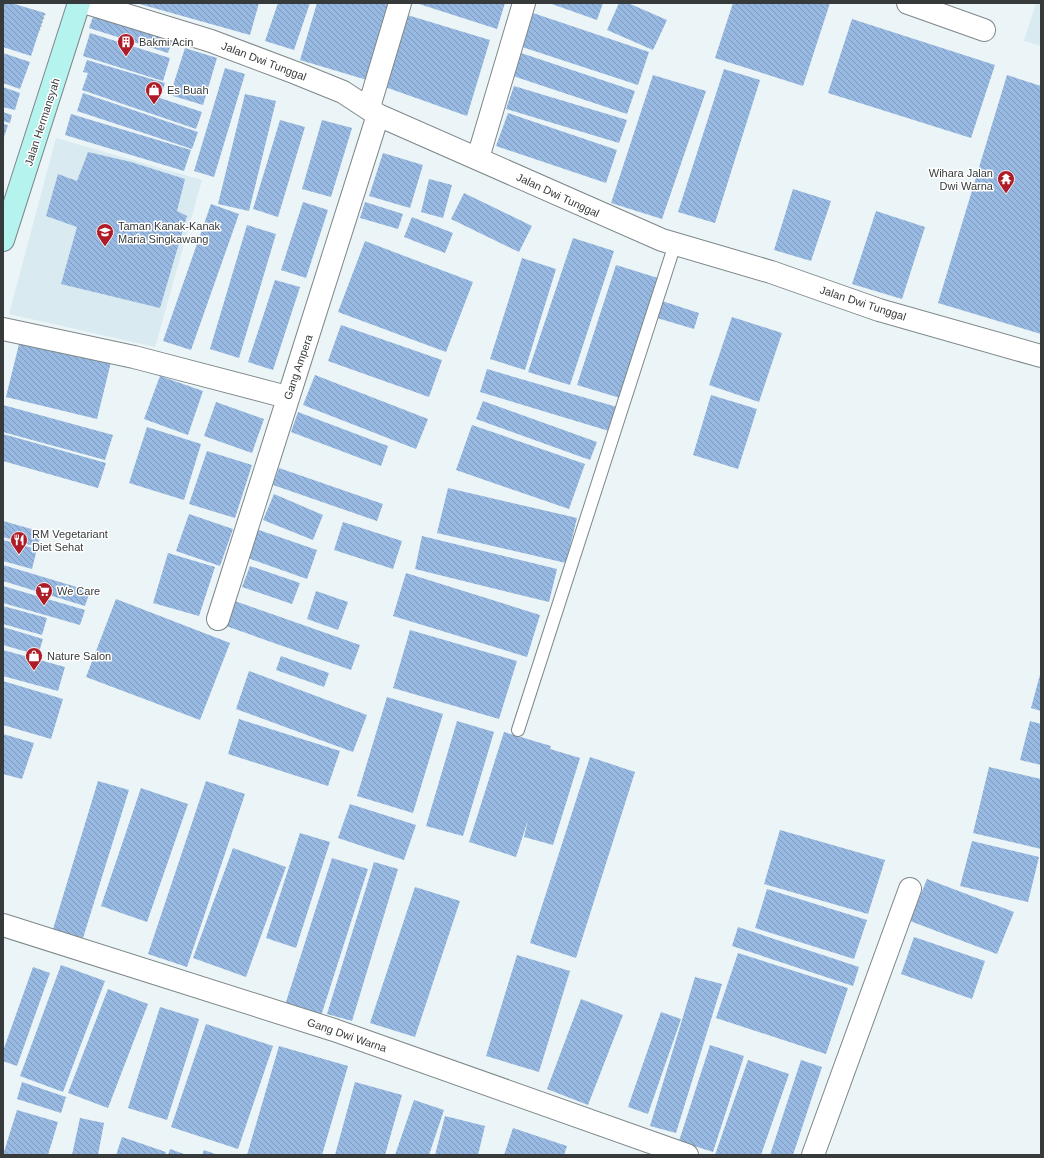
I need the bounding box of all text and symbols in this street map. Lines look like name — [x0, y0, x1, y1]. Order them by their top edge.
building icon: Bakmi Acin — [116, 32, 136, 57]
place label: Bakmi Acin — [139, 36, 193, 48]
street label: Jalan Dwi Tunggal — [220, 39, 308, 83]
street label: Jalan Hermansyah — [22, 77, 62, 167]
shop icon: Es Buah — [144, 80, 164, 105]
place label: Es Buah — [167, 84, 209, 96]
place label: Wihara Jalan Dwi Warna — [929, 167, 994, 192]
temple icon: Wihara Jalan Dwi Warna — [996, 169, 1016, 194]
street label: Jalan Dwi Tunggal — [515, 171, 601, 219]
place label: Taman Kanak-Kanak Maria Singkawang — [118, 220, 221, 245]
school or university icon: Taman Kanak-Kanak Maria Singkawang — [95, 222, 115, 247]
street label: Jalan Dwi Tunggal — [818, 283, 908, 323]
street label: Gang Ampera — [281, 332, 315, 401]
place label: RM Vegetariant Diet Sehat — [32, 528, 108, 553]
restaurant icon: RM Vegetariant Diet Sehat — [9, 530, 29, 555]
supermarket icon: We Care — [34, 581, 54, 606]
place label: We Care — [57, 585, 100, 597]
shop icon: Nature Salon — [24, 646, 44, 671]
place label: Nature Salon — [47, 650, 111, 662]
street label: Gang Dwi Warna — [306, 1016, 389, 1055]

